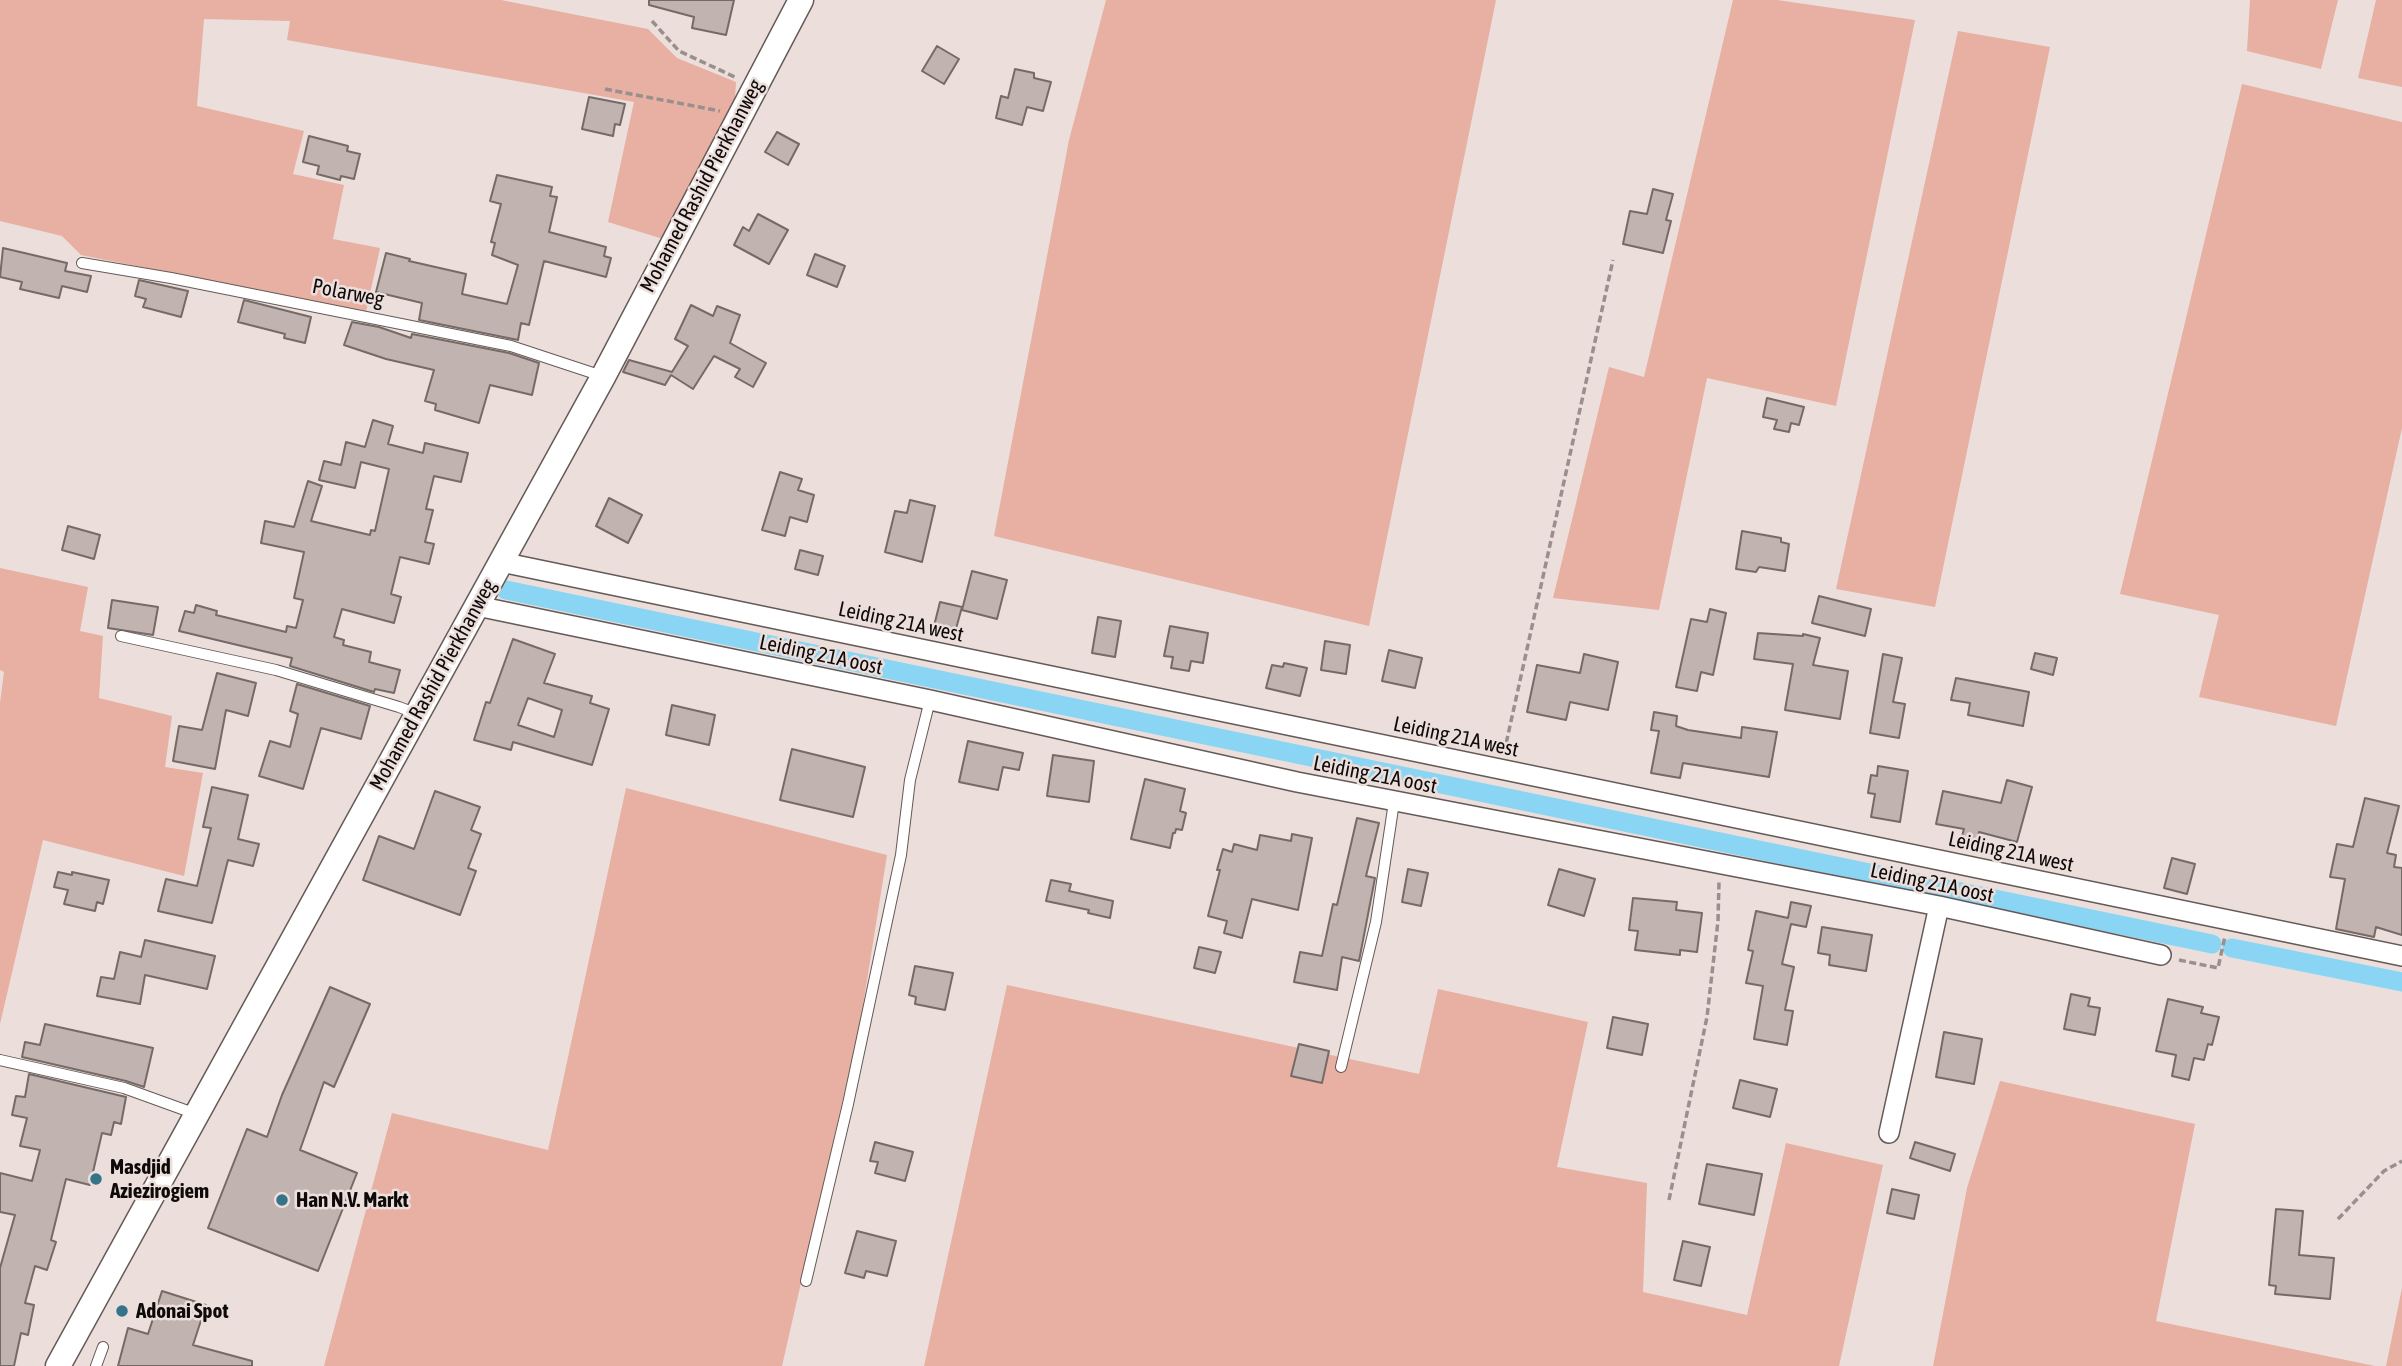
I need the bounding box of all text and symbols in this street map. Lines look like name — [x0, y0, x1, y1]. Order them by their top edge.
street label: Mohamed Rashid Pierkhanweg — [635, 75, 769, 297]
street label: Polarweg — [310, 274, 386, 312]
street label: Mohamed Rashid Pierkhanweg — [364, 575, 502, 795]
street label: Leiding 21A west — [836, 596, 966, 648]
street label: Leiding 21A oost — [757, 630, 885, 680]
street label: Leiding 21A west — [1391, 711, 1521, 763]
street label: Leiding 21A oost — [1311, 751, 1439, 799]
street label: Leiding 21A west — [1946, 826, 2076, 878]
street label: Leiding 21A oost — [1868, 858, 1996, 908]
place label: Masdjid Aziezirogiem — [110, 1154, 209, 1204]
marker: Masdjid Aziezirogiem — [88, 1171, 104, 1187]
place label: Han N.V. Markt — [296, 1187, 409, 1213]
marker: Han N.V. Markt — [274, 1192, 290, 1208]
place label: Adonai Spot — [136, 1298, 228, 1324]
marker: Adonai Spot — [114, 1303, 130, 1319]

